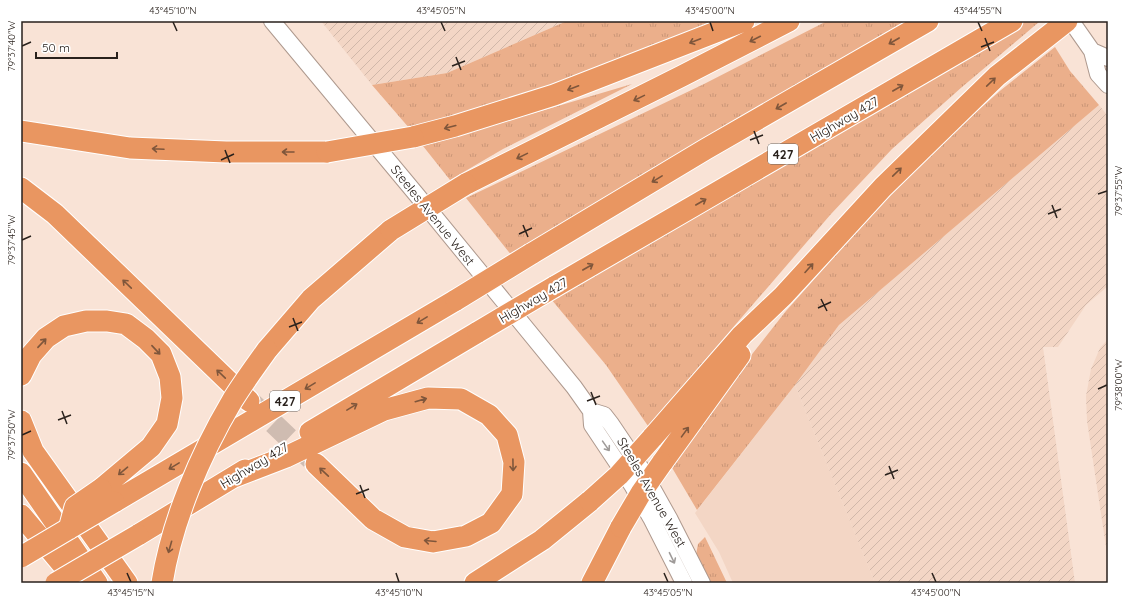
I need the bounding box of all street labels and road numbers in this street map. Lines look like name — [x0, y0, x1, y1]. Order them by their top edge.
street label: Highway 427 — [807, 93, 882, 145]
road number: 427 — [768, 144, 798, 164]
street label: Steeles Avenue West — [388, 162, 478, 268]
street label: Highway 427 — [496, 274, 571, 326]
road number: 427 — [270, 391, 300, 411]
street label: Steeles Avenue West — [614, 434, 690, 550]
street label: Highway 427 — [217, 438, 291, 492]

